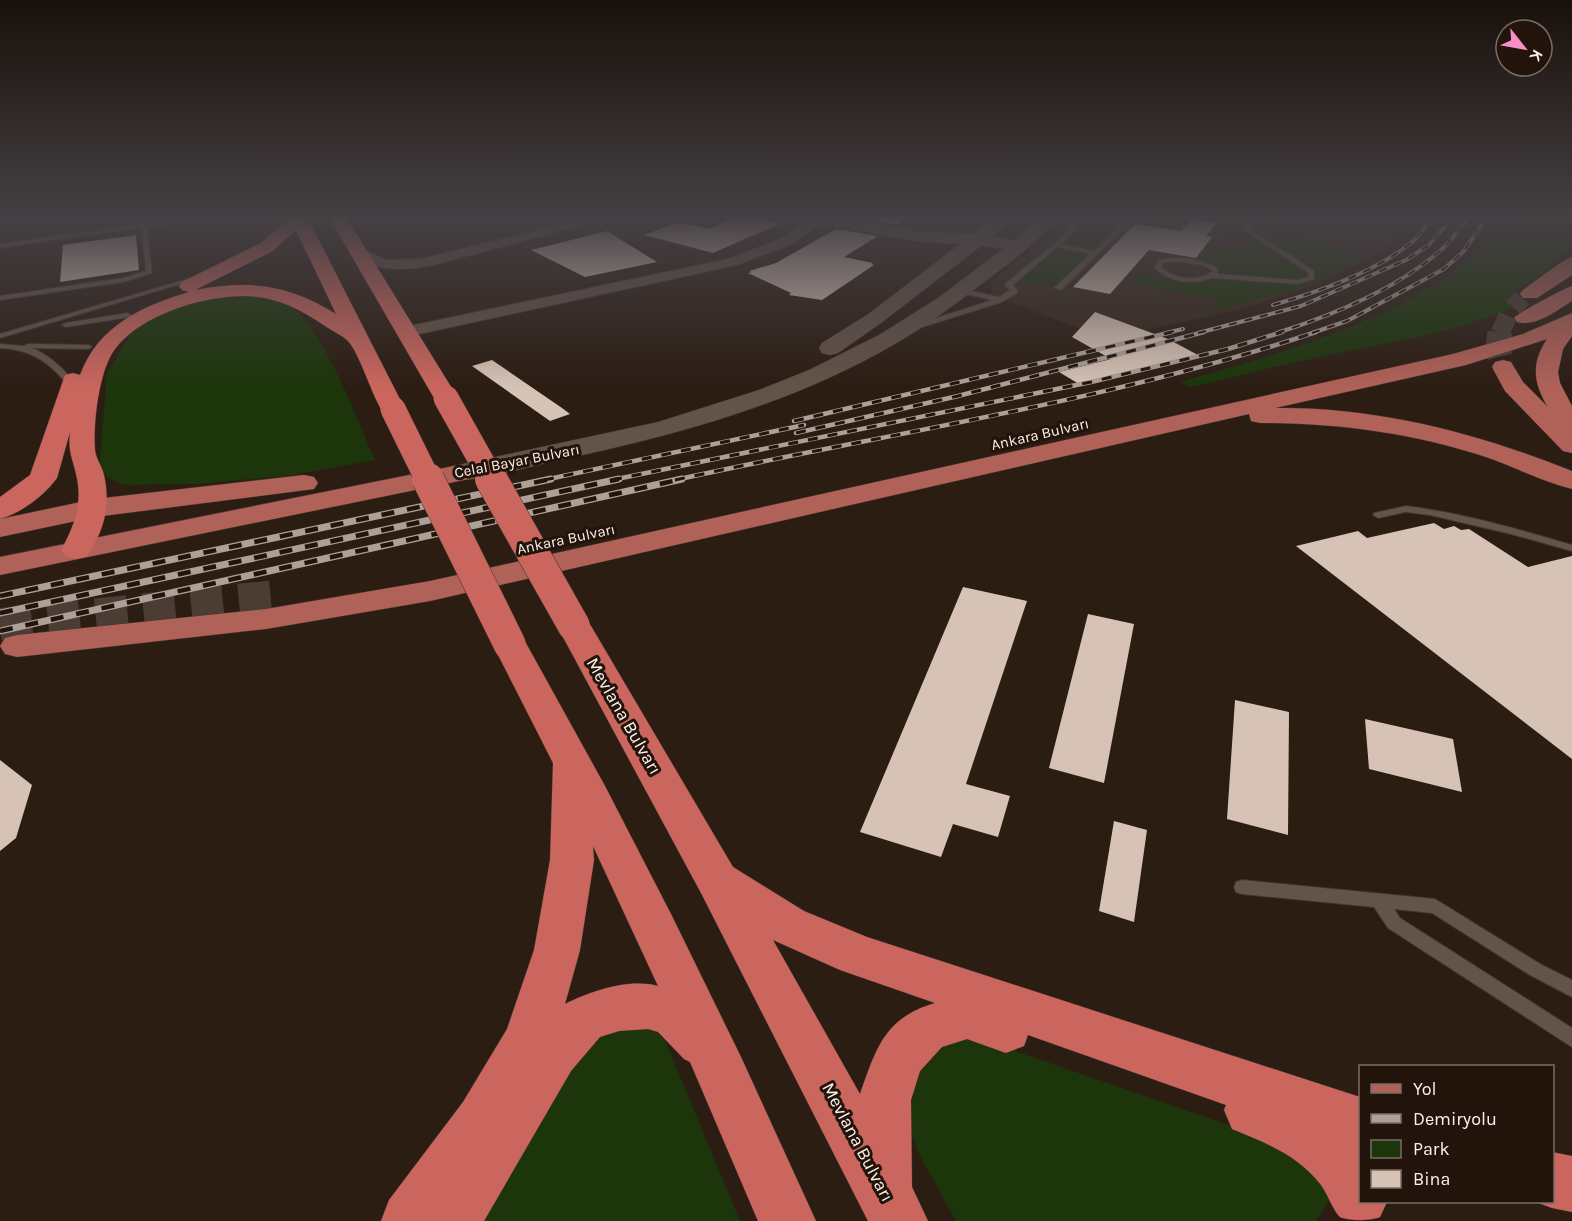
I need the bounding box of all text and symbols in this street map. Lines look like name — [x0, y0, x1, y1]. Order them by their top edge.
north arrow — [1494, 18, 1554, 78]
text: K — [1525, 46, 1547, 65]
street label: Ankara Bulvarı — [989, 414, 1091, 454]
street label: Celal Bayar Bulvarı — [453, 440, 581, 482]
street label: Ankara Bulvarı — [515, 520, 617, 558]
street label: Mevlana Bulvarı — [582, 654, 666, 778]
legend — [1359, 1065, 1554, 1203]
text: Yol — [1413, 1078, 1437, 1100]
street label: Mevlana Bulvarı — [817, 1079, 899, 1205]
text: Demiryolu — [1413, 1108, 1497, 1130]
text: Park — [1413, 1138, 1450, 1160]
text: Bina — [1413, 1168, 1450, 1190]

